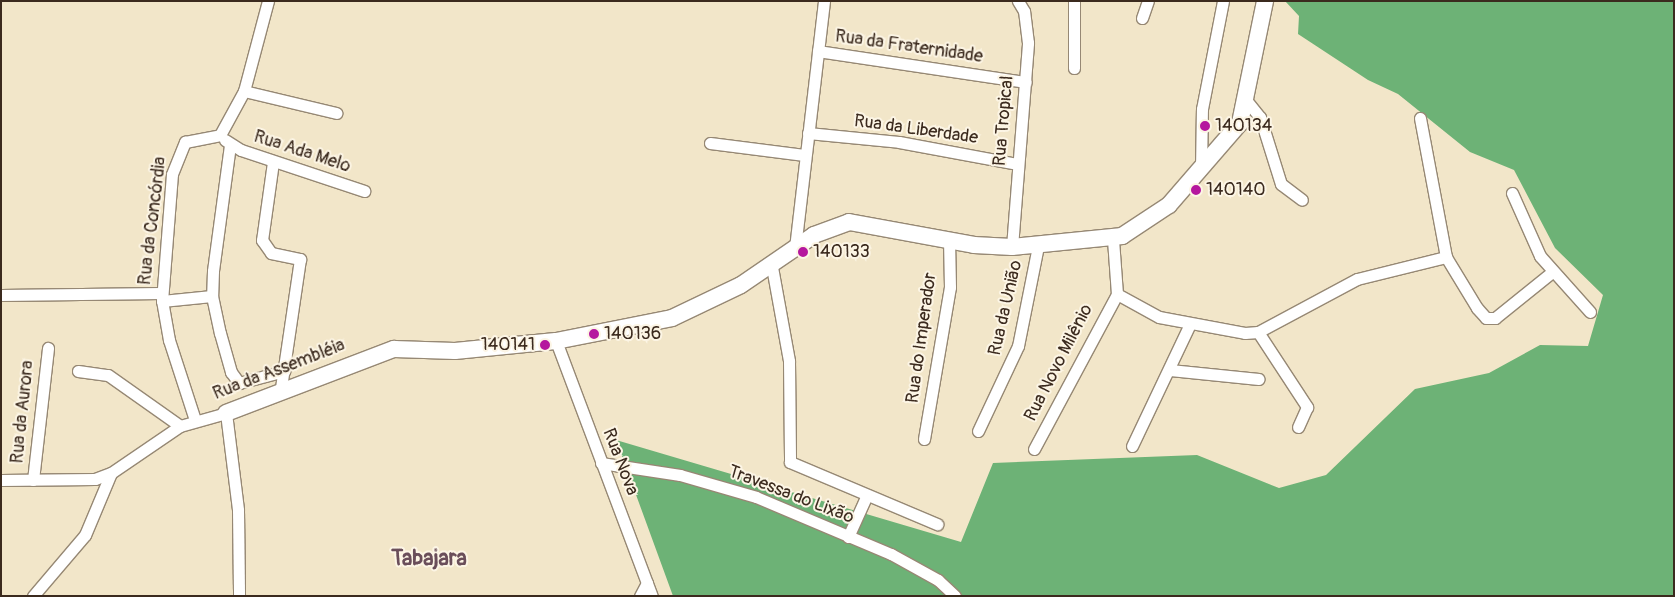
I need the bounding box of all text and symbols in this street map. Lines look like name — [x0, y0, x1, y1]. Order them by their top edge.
street label: Rua da Fraternidade — [834, 26, 984, 68]
street label: Rua Tropical — [989, 75, 1019, 167]
street label: Rua da Liberdade — [853, 111, 979, 149]
place label: 140134 — [1215, 115, 1272, 137]
marker: 140134 — [1199, 120, 1211, 132]
street label: Rua Ada Melo — [251, 126, 353, 178]
street label: Rua da Concórdia — [134, 156, 172, 286]
place label: 140140 — [1206, 179, 1266, 201]
marker: 140140 — [1190, 184, 1202, 196]
place label: 140133 — [813, 241, 870, 263]
marker: 140133 — [797, 246, 809, 258]
street label: Rua da União — [985, 258, 1027, 358]
street label: Rua do Imperador — [902, 271, 942, 405]
street label: Rua Novo Milênio — [1020, 301, 1098, 425]
place label: 140136 — [604, 323, 661, 345]
marker: 140136 — [588, 328, 600, 340]
place label: 140141 — [481, 334, 535, 356]
street label: Rua da Assembléia — [210, 335, 348, 405]
marker: 140141 — [539, 339, 551, 351]
street label: Rua da Aurora — [7, 359, 39, 465]
street label: Rua Nova — [597, 425, 643, 499]
street label: Travessa do Lixão — [725, 461, 857, 529]
district label: Tabajara — [391, 546, 467, 572]

